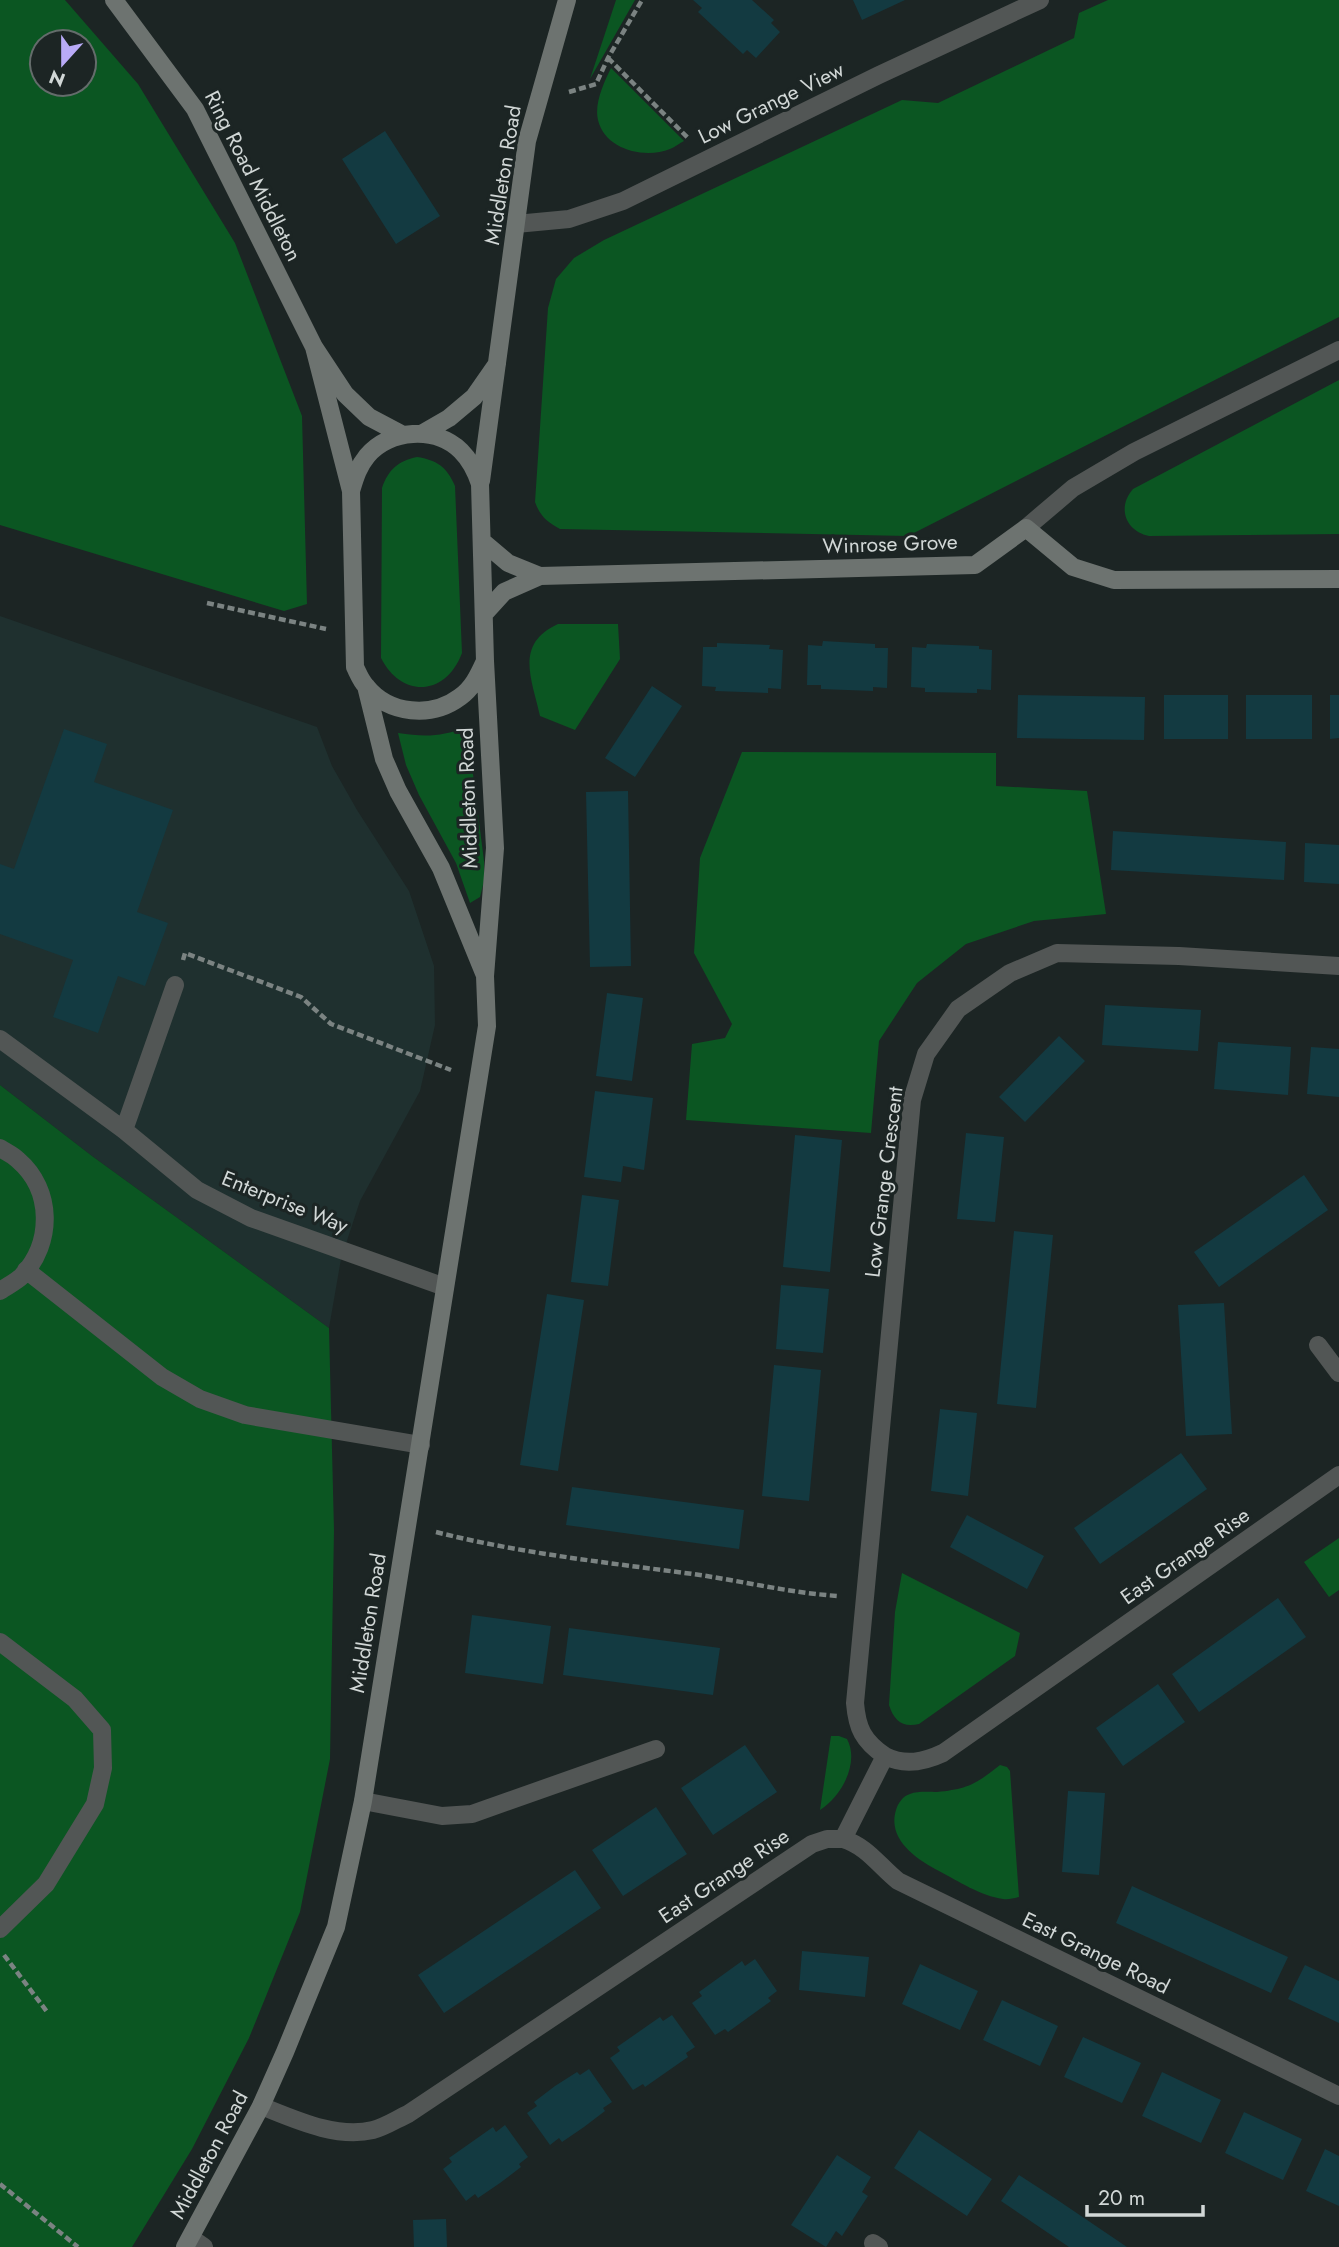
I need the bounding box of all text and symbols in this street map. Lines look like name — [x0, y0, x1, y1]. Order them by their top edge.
north arrow — [28, 28, 98, 98]
street label: Low Grange View — [693, 54, 850, 151]
text: N — [45, 63, 69, 94]
street label: Ring Road Middleton — [197, 86, 309, 266]
street label: Middleton Road — [477, 103, 529, 247]
street label: Winrose Grove — [822, 527, 958, 561]
street label: Middleton Road — [451, 727, 485, 869]
street label: Low Grange Crescent — [857, 1085, 911, 1279]
street label: Enterprise Way — [217, 1163, 353, 1241]
street label: East Grange Rise — [1114, 1500, 1256, 1612]
street label: Middleton Road — [342, 1551, 394, 1695]
street label: East Grange Rise — [653, 1821, 795, 1931]
street label: East Grange Road — [1017, 1904, 1175, 2002]
street label: Middleton Road — [163, 2086, 255, 2224]
scale bar — [1087, 2174, 1202, 2218]
text: 20 m — [1098, 2183, 1145, 2213]

